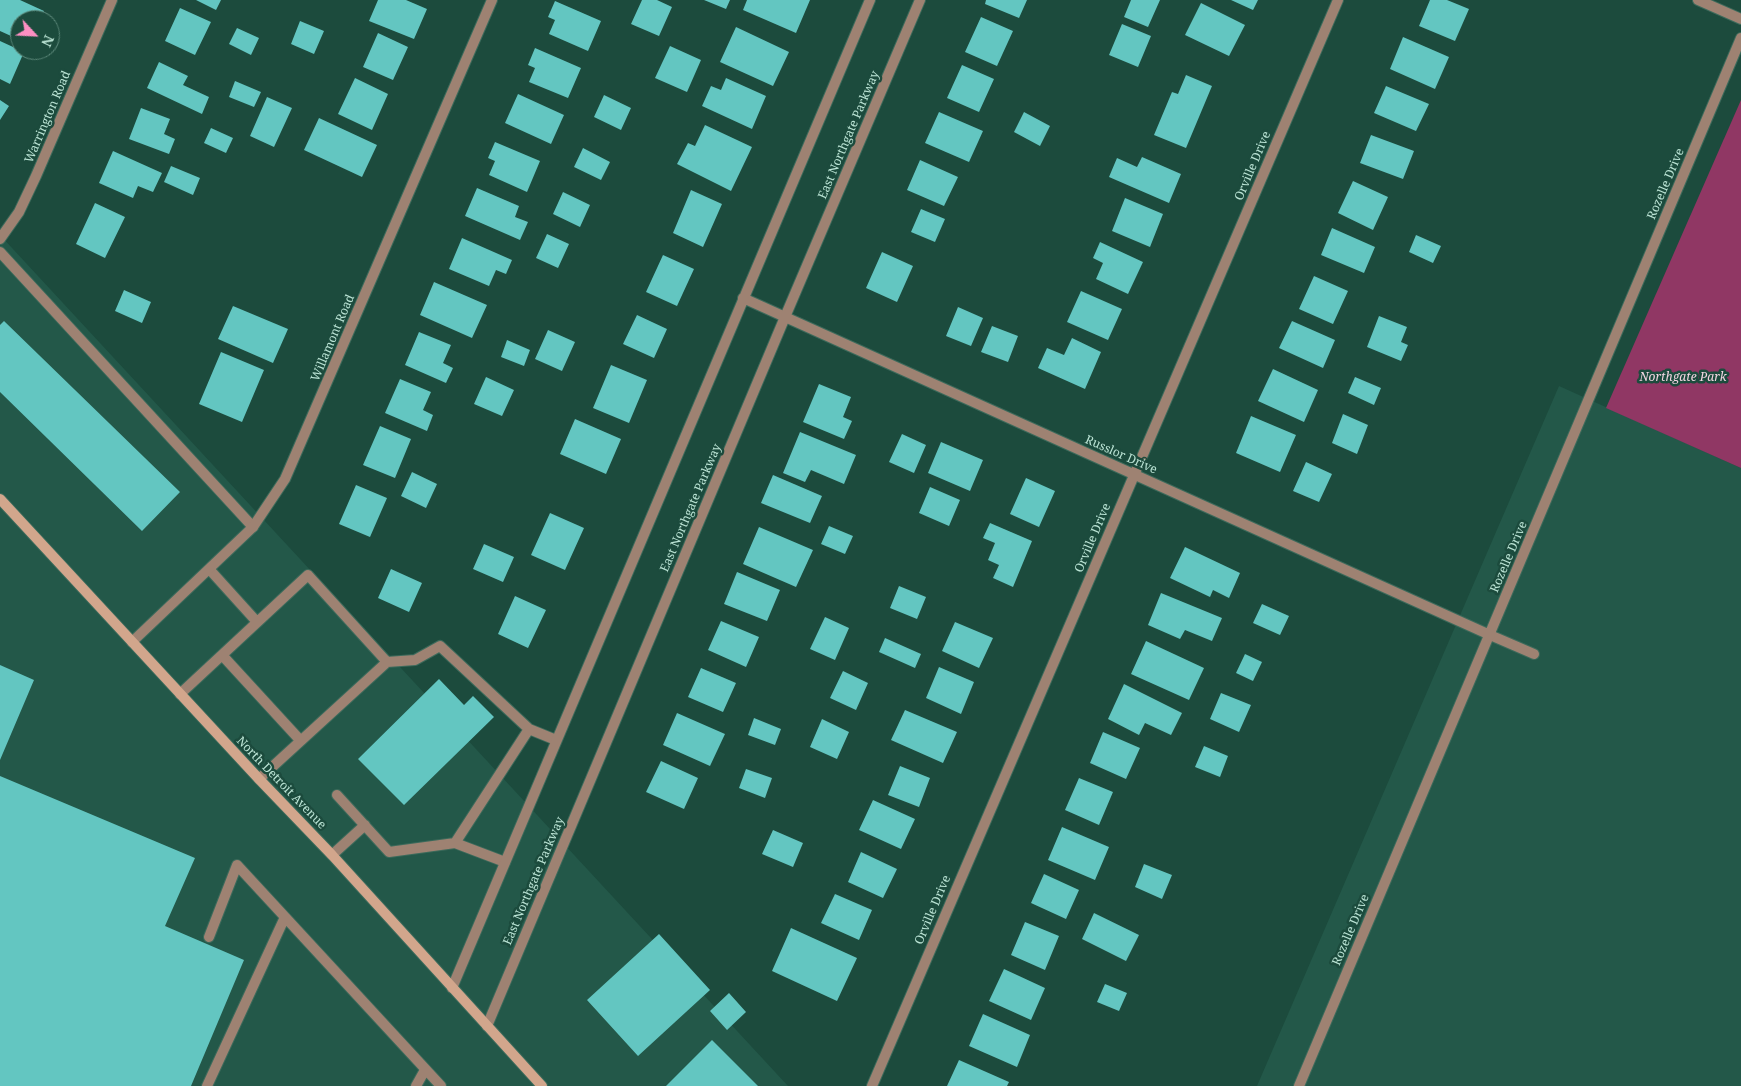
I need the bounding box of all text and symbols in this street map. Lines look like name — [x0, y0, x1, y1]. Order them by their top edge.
north arrow — [10, 10, 60, 60]
text: N — [37, 32, 59, 50]
street label: Warrington Road — [22, 69, 74, 165]
street label: East Northgate Parkway — [815, 69, 883, 201]
street label: Orville Drive — [1232, 129, 1274, 203]
street label: Rozelle Drive — [1645, 146, 1687, 222]
street label: Willamont Road — [308, 292, 358, 384]
park label: Northgate Park — [1639, 371, 1727, 385]
street label: Russlor Drive — [1083, 433, 1159, 477]
street label: East Northgate Parkway — [657, 442, 725, 574]
street label: Orville Drive — [1072, 501, 1114, 575]
street label: Rozelle Drive — [1488, 519, 1530, 595]
street label: North Detroit Avenue — [233, 734, 329, 832]
street label: East Northgate Parkway — [500, 815, 568, 947]
street label: Orville Drive — [912, 873, 954, 947]
street label: Rozelle Drive — [1330, 892, 1372, 968]

